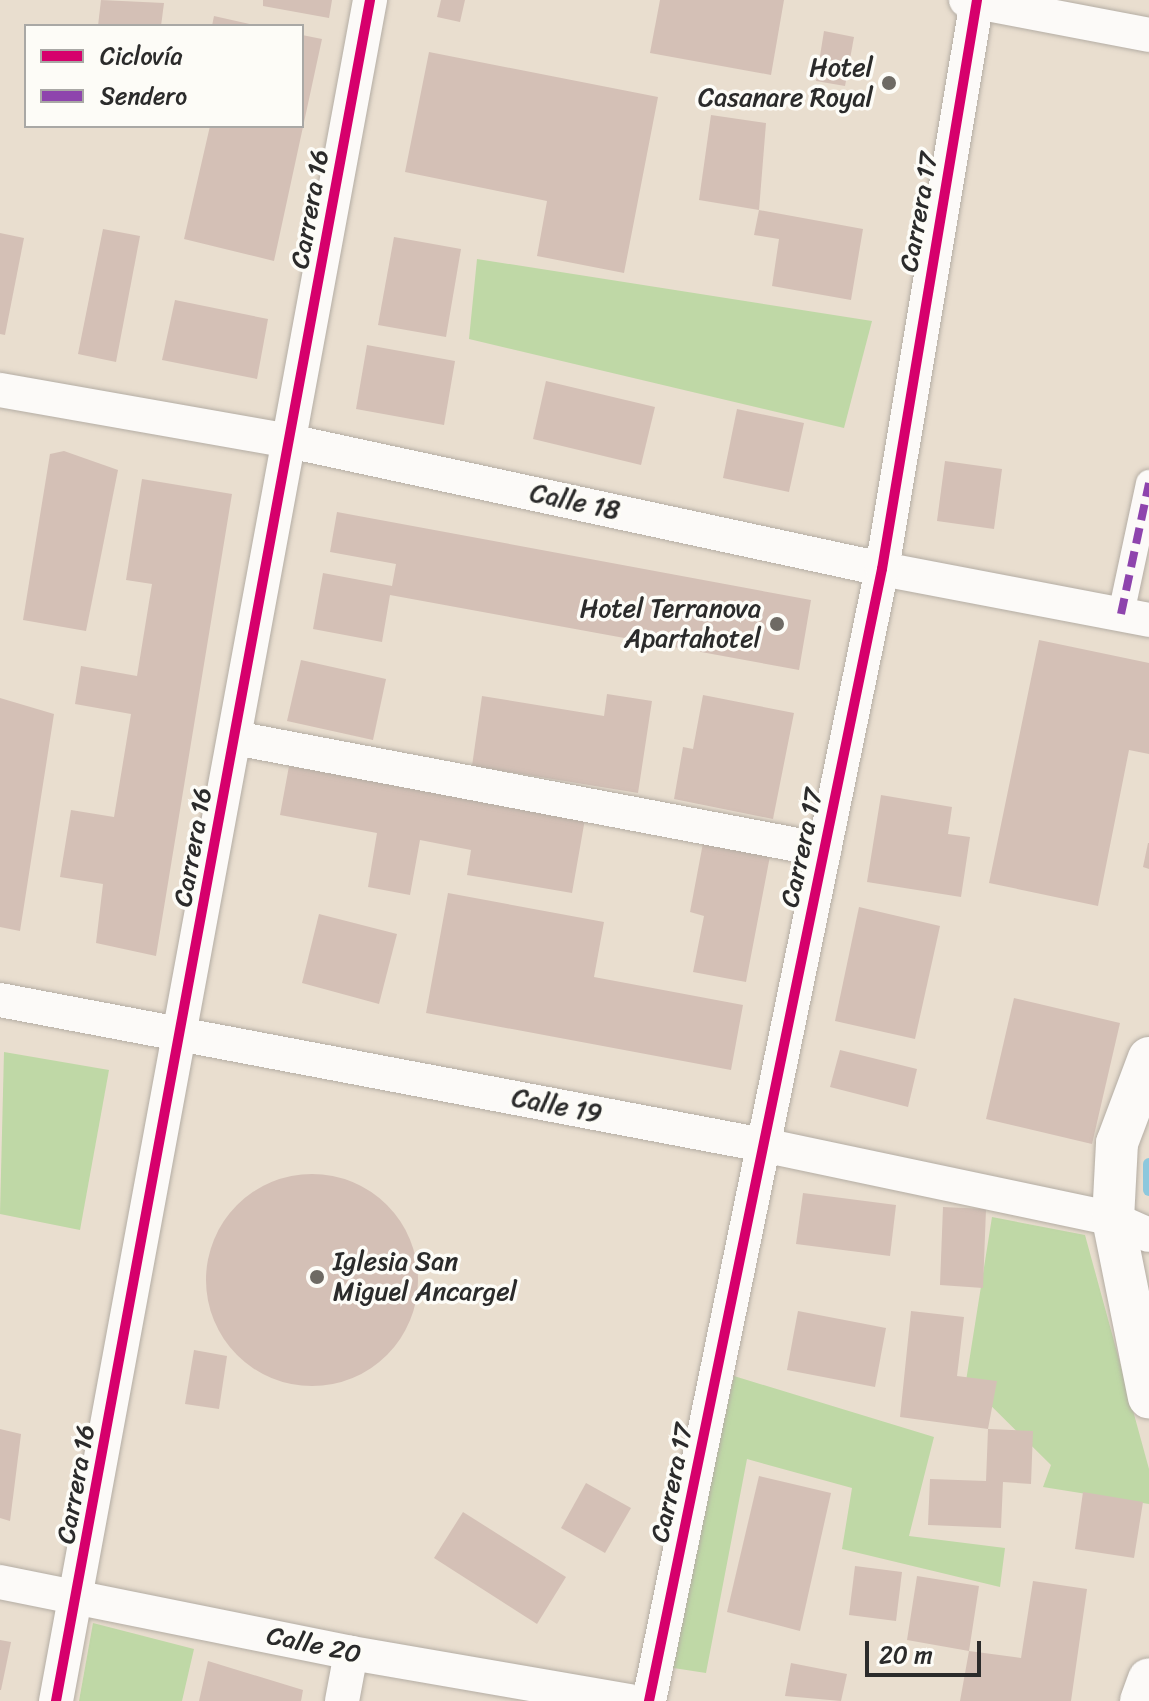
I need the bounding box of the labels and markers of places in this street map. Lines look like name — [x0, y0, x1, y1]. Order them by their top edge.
place label: Hotel Casanare Royal — [698, 52, 873, 114]
marker: Hotel Casanare Royal — [880, 74, 898, 92]
place label: Hotel Terranova Apartahotel — [579, 593, 761, 654]
marker: Hotel Terranova Apartahotel — [768, 615, 786, 633]
place label: Iglesia San Miguel Ancargel — [333, 1246, 517, 1308]
marker: Iglesia San Miguel Ancargel — [308, 1268, 326, 1286]

